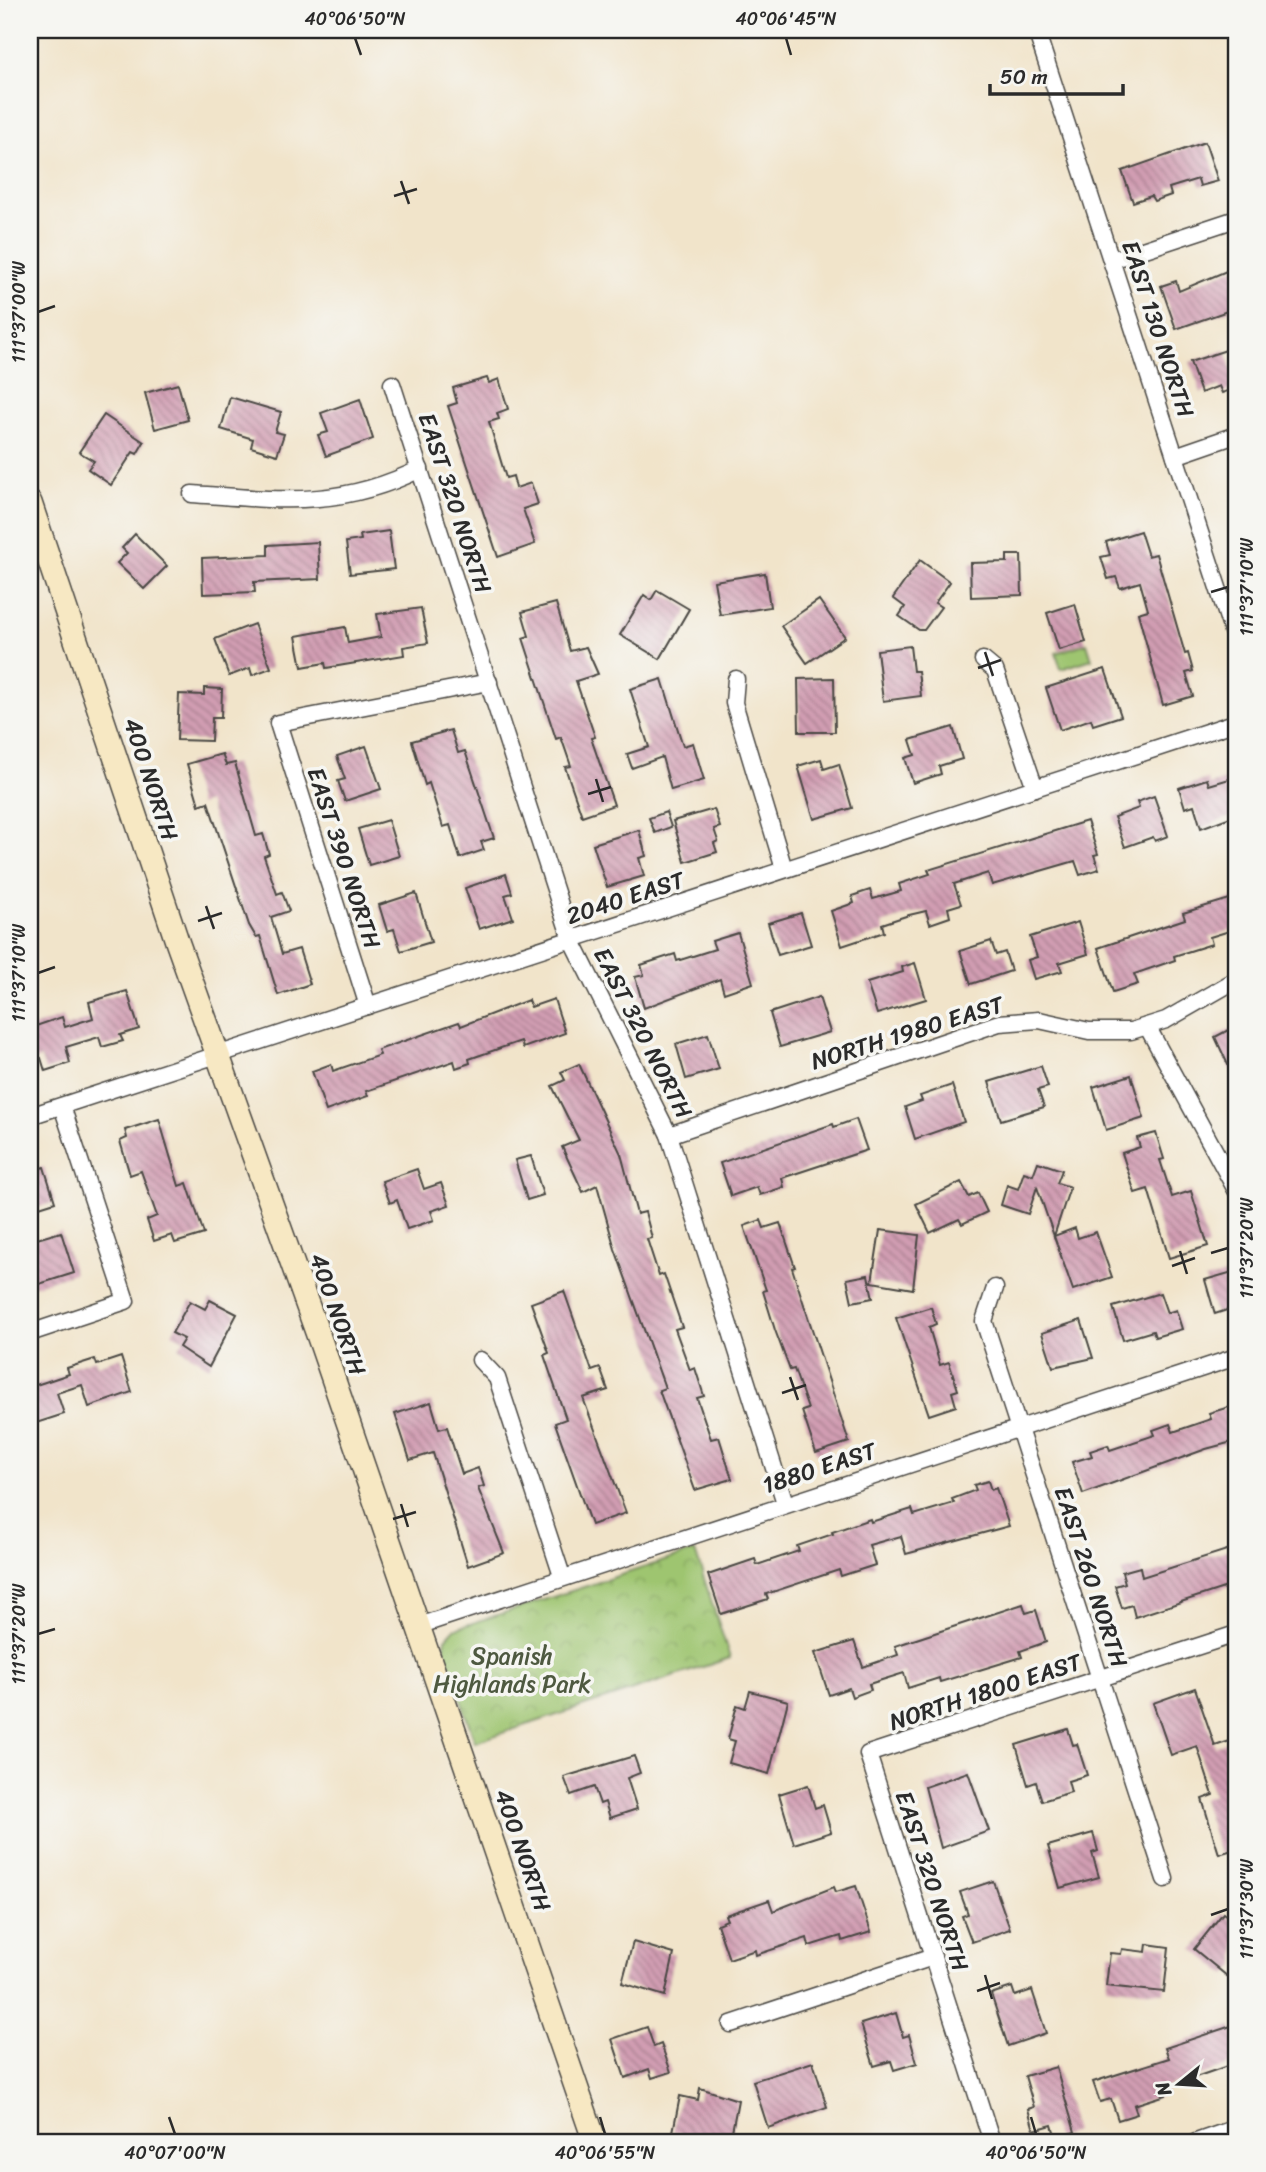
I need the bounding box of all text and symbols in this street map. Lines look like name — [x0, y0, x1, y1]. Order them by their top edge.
text: 40°06'50"N — [305, 3, 406, 35]
text: 40°06'45"N — [736, 3, 837, 35]
scale bar — [990, 52, 1122, 96]
text: 50 m — [1000, 58, 1048, 96]
street label: EAST 130 NORTH — [1110, 235, 1206, 423]
text: 111°37'00"W — [3, 260, 35, 363]
street label: EAST 320 NORTH — [406, 407, 504, 599]
text: 111°37'10"W — [1231, 537, 1263, 636]
street label: 400 NORTH — [111, 712, 191, 846]
street label: EAST 390 NORTH — [295, 762, 393, 954]
street label: 2040 EAST — [560, 859, 691, 937]
text: 111°37'10"W — [3, 923, 35, 1022]
street label: EAST 320 NORTH — [582, 940, 704, 1126]
street label: NORTH 1980 EAST — [805, 983, 1010, 1082]
text: 111°37'20"W — [1231, 1196, 1263, 1298]
street label: 400 NORTH — [297, 1247, 379, 1381]
street label: 1880 EAST — [757, 1430, 882, 1506]
street label: EAST 260 NORTH — [1042, 1481, 1140, 1673]
text: 111°37'20"W — [3, 1582, 35, 1684]
park label: Spanish Highlands Park — [433, 1635, 591, 1705]
street label: NORTH 1800 EAST — [883, 1641, 1088, 1743]
street label: 400 NORTH — [482, 1783, 564, 1917]
street label: EAST 320 NORTH — [883, 1785, 981, 1977]
text: 111°37'30"W — [1231, 1858, 1263, 1959]
north arrow — [1144, 2050, 1214, 2120]
text: N — [1145, 2077, 1181, 2101]
text: 40°07'00"N — [124, 2137, 226, 2169]
text: 40°06'55"N — [555, 2137, 656, 2169]
text: 40°06'50"N — [986, 2137, 1087, 2169]

